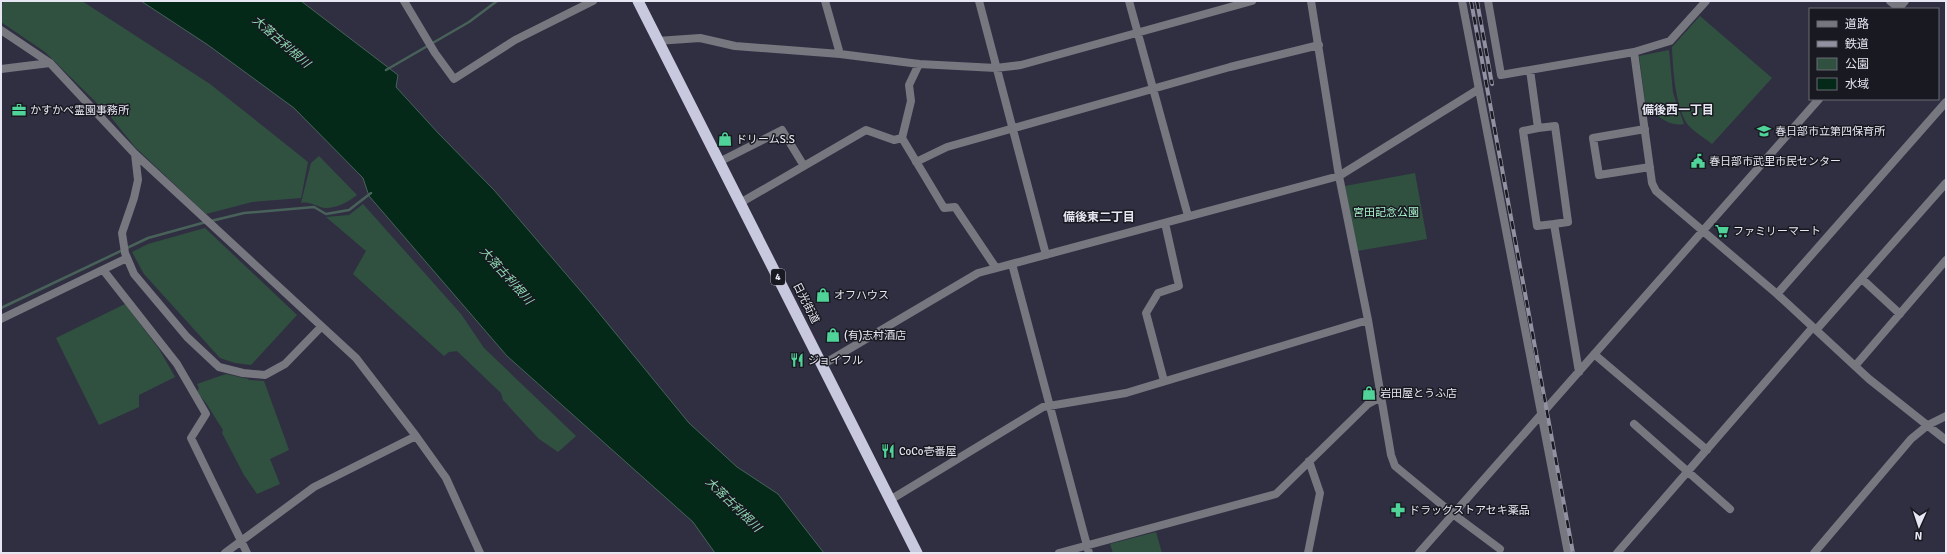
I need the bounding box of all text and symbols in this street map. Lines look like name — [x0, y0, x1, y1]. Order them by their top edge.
legend — [1809, 8, 1939, 100]
water label: 大落古利根川 — [249, 13, 315, 73]
text: 道路 — [1845, 17, 1869, 32]
text: 鉄道 — [1845, 37, 1869, 52]
text: 公園 — [1845, 57, 1869, 72]
text: 水域 — [1845, 77, 1869, 92]
office icon: かすかべ霊園事務所 — [11, 102, 27, 118]
district label: 備後西一丁目 — [1642, 103, 1714, 118]
place label: かすかべ霊園事務所 — [30, 104, 130, 117]
school or university icon: 春日部市立第四保育所 — [1756, 123, 1772, 139]
place label: 春日部市立第四保育所 — [1775, 125, 1886, 138]
shop icon: ドリームS.S — [717, 131, 733, 147]
place label: ドリームS.S — [736, 133, 795, 146]
public building icon: 春日部市武里市民センター — [1690, 153, 1706, 169]
place label: 春日部市武里市民センター — [1709, 155, 1841, 168]
park label: 宮田記念公園 — [1353, 206, 1419, 219]
district label: 備後東二丁目 — [1063, 210, 1135, 225]
supermarket icon: ファミリーマート — [1714, 223, 1730, 239]
place label: ファミリーマート — [1733, 225, 1821, 238]
water label: 大落古利根川 — [476, 244, 537, 309]
road number: 4 — [771, 269, 785, 285]
street label: 日光街道 — [790, 280, 822, 326]
shop icon: オフハウス — [815, 287, 831, 303]
place label: オフハウス — [834, 289, 889, 302]
shop icon: (有)志村酒店 — [825, 327, 841, 343]
place label: (有)志村酒店 — [844, 329, 906, 342]
restaurant icon: ジョイフル — [789, 352, 805, 368]
place label: ジョイフル — [808, 354, 863, 367]
shop icon: 岩田屋とうふ店 — [1361, 385, 1377, 401]
place label: 岩田屋とうふ店 — [1380, 387, 1457, 400]
restaurant icon: CoCo壱番屋 — [880, 443, 896, 459]
place label: CoCo壱番屋 — [899, 445, 957, 458]
water label: 大落古利根川 — [702, 475, 766, 537]
pharmacy icon: ドラッグストアセキ薬品 — [1390, 502, 1406, 518]
place label: ドラッグストアセキ薬品 — [1409, 504, 1530, 517]
north arrow — [1899, 506, 1939, 546]
text: N — [1914, 529, 1923, 542]

